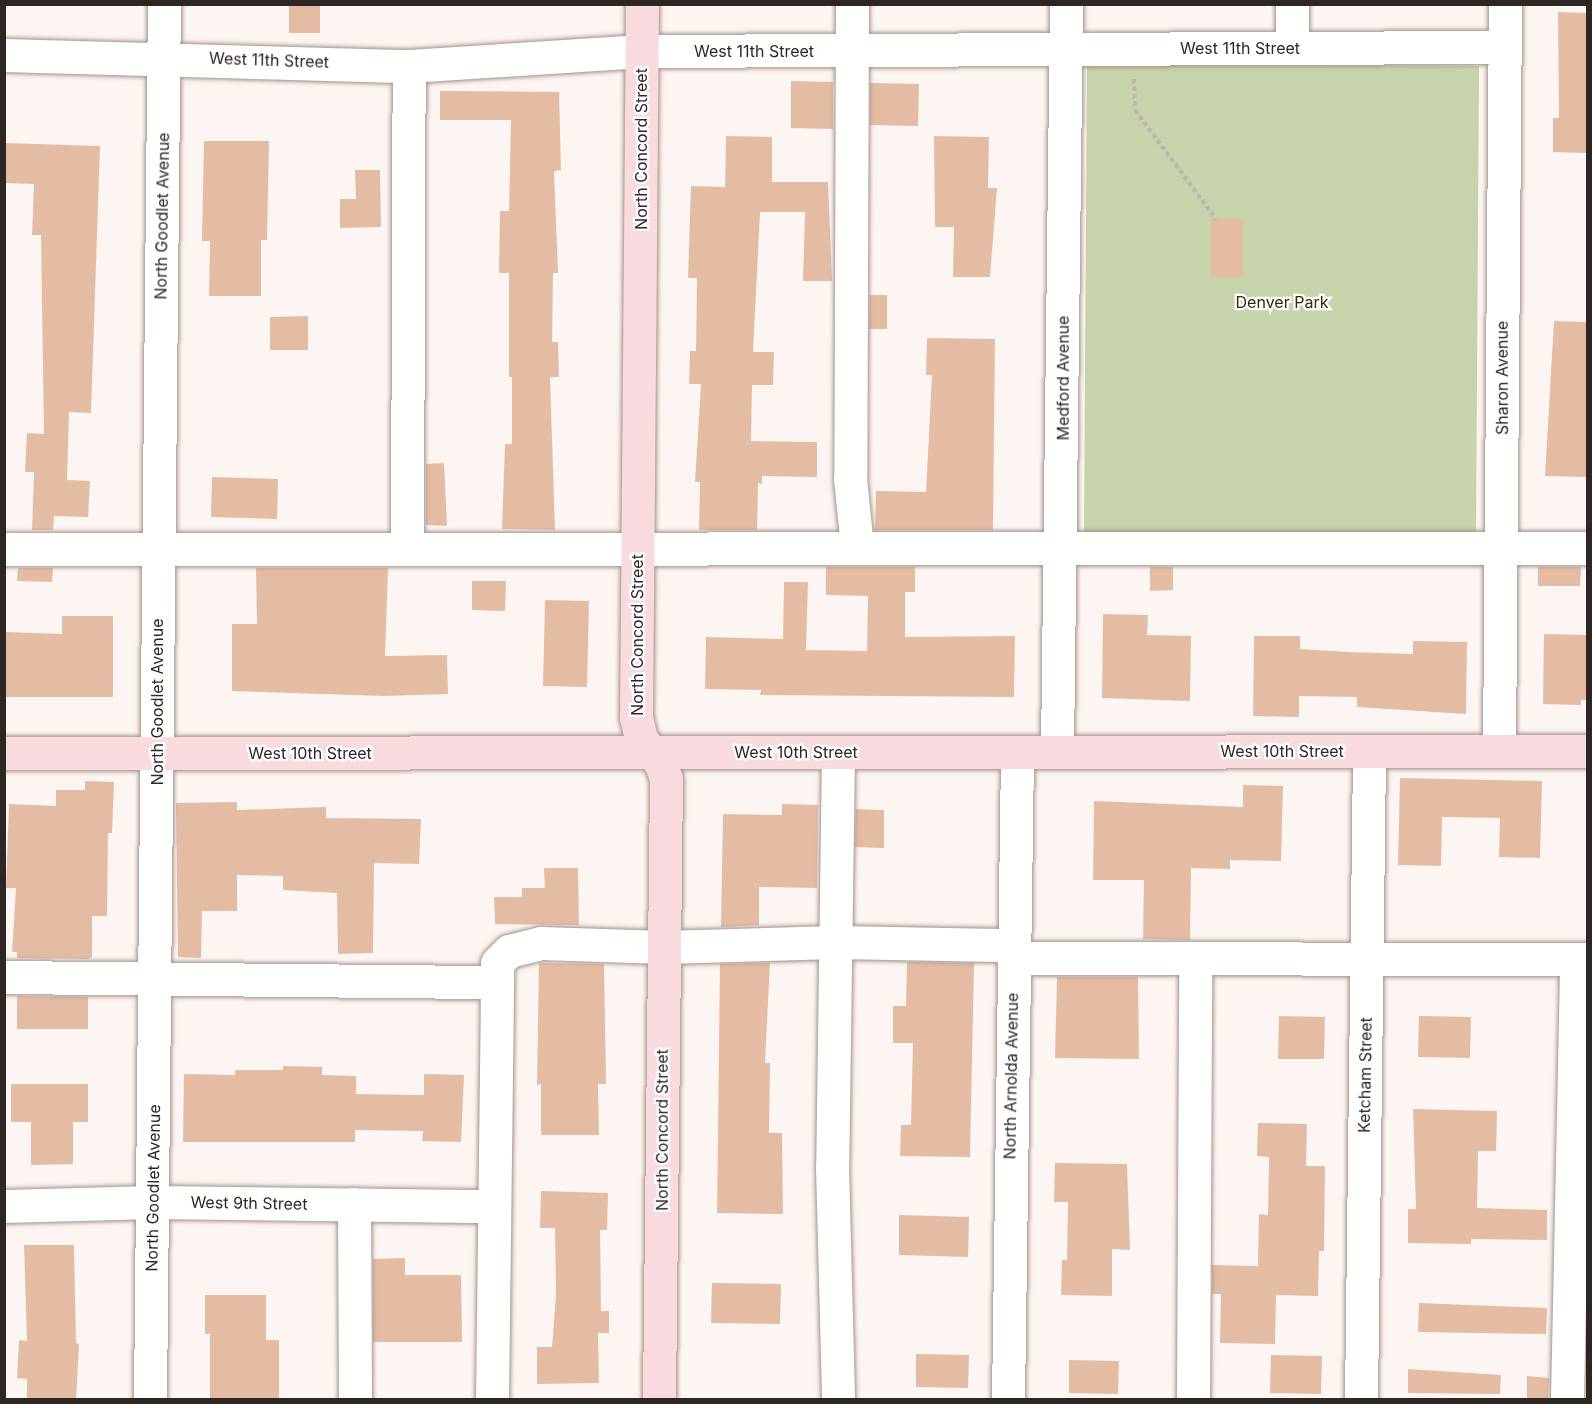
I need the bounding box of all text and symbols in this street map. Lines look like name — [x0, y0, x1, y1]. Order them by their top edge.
street label: West 11th Street — [1180, 38, 1300, 58]
street label: West 11th Street — [694, 41, 814, 61]
street label: West 11th Street — [209, 48, 329, 72]
street label: North Concord Street — [631, 68, 651, 230]
street label: North Goodlet Avenue — [151, 132, 173, 300]
park label: Denver Park — [1236, 292, 1328, 312]
street label: Medford Avenue — [1053, 316, 1073, 440]
street label: Sharon Avenue — [1492, 321, 1512, 435]
street label: North Concord Street — [627, 554, 647, 716]
street label: North Goodlet Avenue — [147, 618, 167, 786]
street label: West 10th Street — [1220, 741, 1344, 761]
street label: West 10th Street — [734, 742, 858, 762]
street label: West 10th Street — [248, 743, 372, 763]
street label: North Arnolda Avenue — [1000, 992, 1022, 1160]
street label: Ketcham Street — [1354, 1017, 1376, 1133]
street label: North Concord Street — [652, 1049, 672, 1211]
street label: North Goodlet Avenue — [142, 1104, 164, 1272]
street label: West 9th Street — [190, 1192, 308, 1214]

